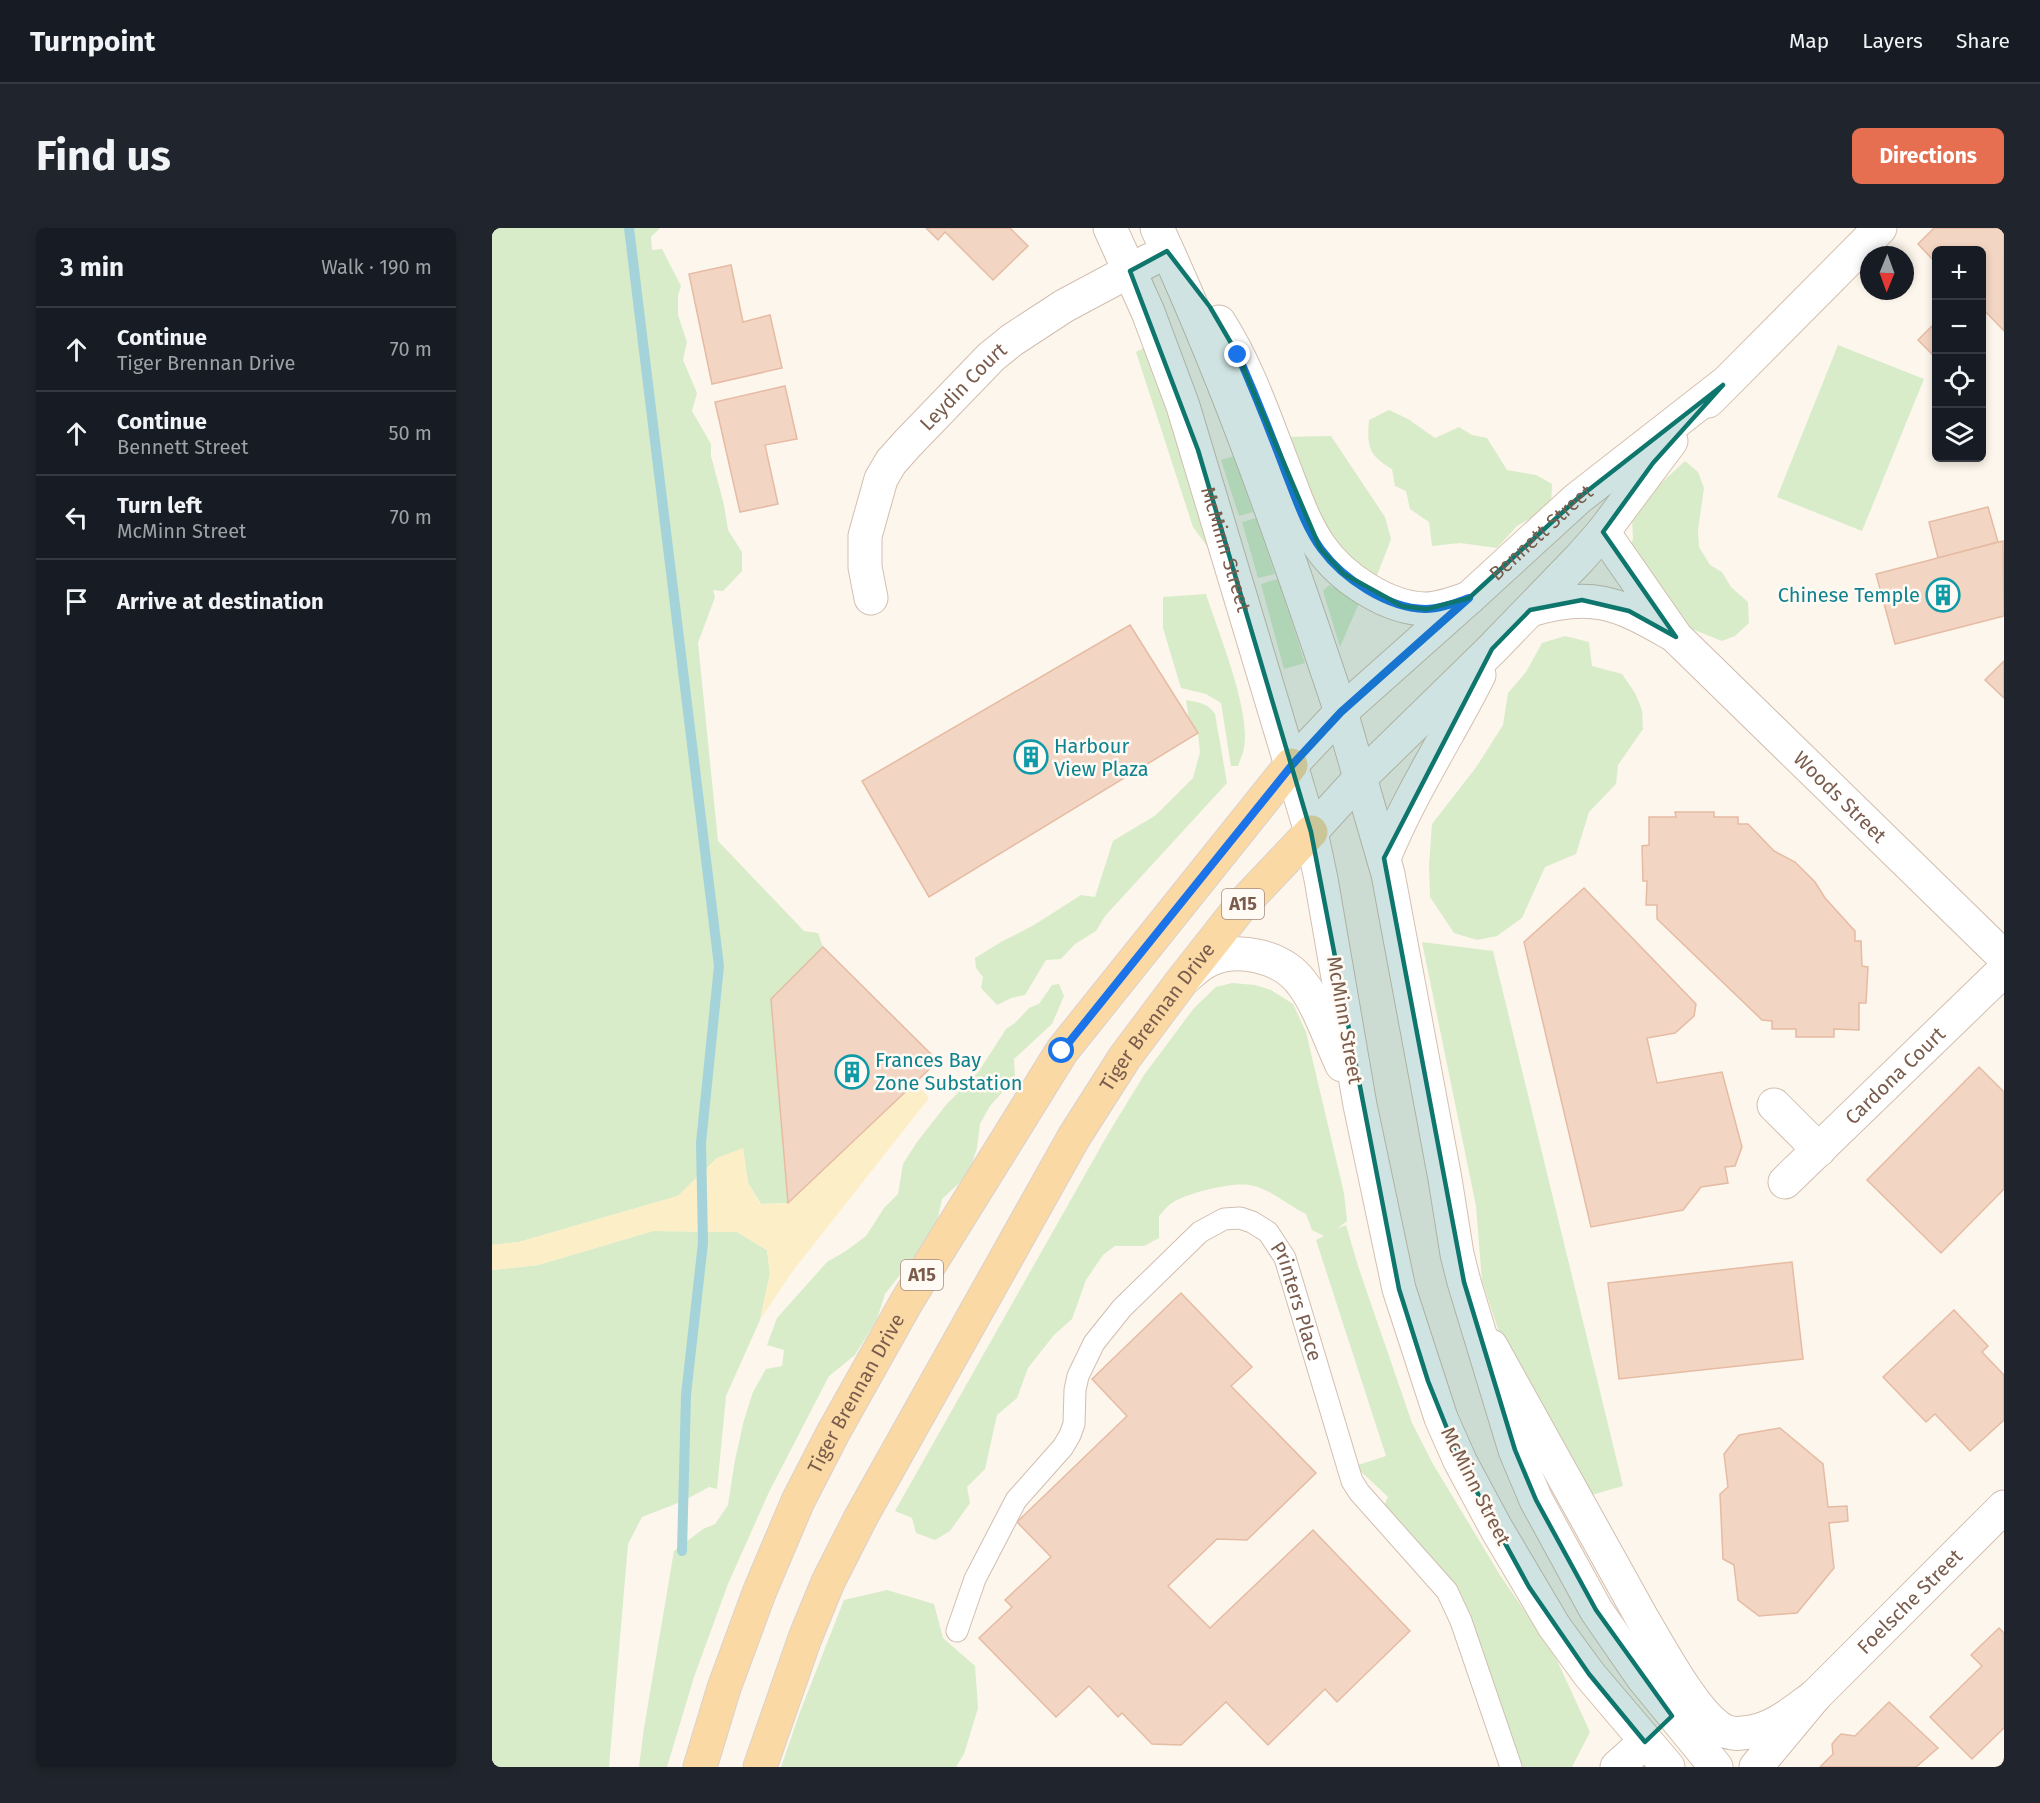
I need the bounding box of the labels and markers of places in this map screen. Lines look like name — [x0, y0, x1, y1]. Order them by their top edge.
building icon: Chinese Temple — [1925, 577, 1961, 613]
place label: Chinese Temple — [1778, 583, 1920, 607]
place label: Harbour View Plaza — [1054, 734, 1149, 781]
building icon: Harbour View Plaza — [1013, 739, 1049, 775]
place label: Frances Bay Zone Substation — [875, 1048, 1023, 1095]
building icon: Frances Bay Zone Substation — [834, 1054, 870, 1090]

